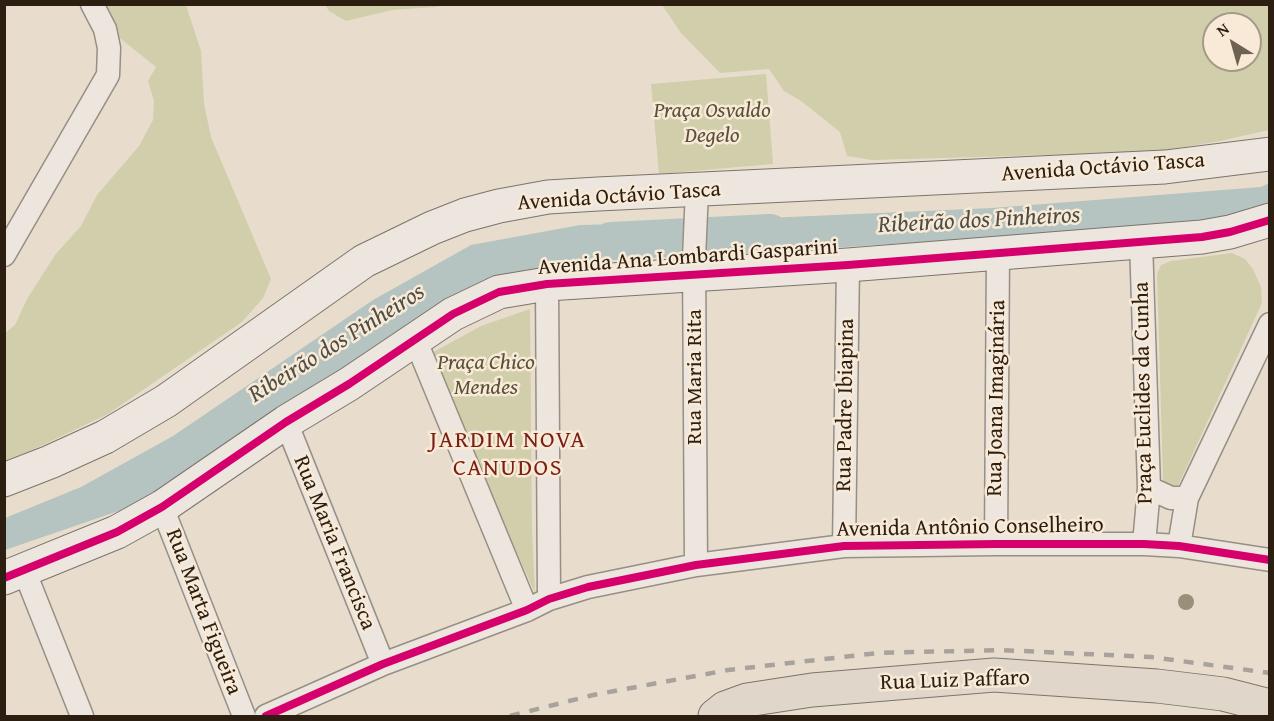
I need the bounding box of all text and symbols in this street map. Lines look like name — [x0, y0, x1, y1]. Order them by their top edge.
north arrow — [1202, 12, 1262, 72]
text: N — [1211, 16, 1234, 42]
park label: Praça Osvaldo Degelo — [653, 98, 771, 150]
street label: Avenida Octávio Tasca — [1000, 148, 1206, 188]
street label: Avenida Octávio Tasca — [516, 177, 722, 217]
water label: Ribeirão dos Pinheiros — [877, 201, 1081, 241]
street label: Avenida Ana Lombardi Gasparini — [537, 234, 839, 282]
water label: Ribeirão dos Pinheiros — [244, 278, 430, 410]
street label: Praça Euclides da Cunha — [1129, 282, 1159, 504]
street label: Rua Joana Imaginária — [982, 299, 1012, 497]
street label: Rua Maria Rita — [682, 309, 708, 445]
street label: Rua Padre Ibiapina — [831, 318, 861, 492]
park label: Praça Chico Mendes — [437, 350, 535, 402]
district label: JARDIM NOVA CANUDOS — [430, 427, 586, 483]
street label: Rua Maria Francisca — [287, 452, 381, 634]
street label: Avenida Antônio Conselheiro — [836, 512, 1104, 544]
street label: Rua Marta Figueira — [159, 525, 247, 699]
street label: Rua Luiz Paffaro — [880, 665, 1030, 697]

